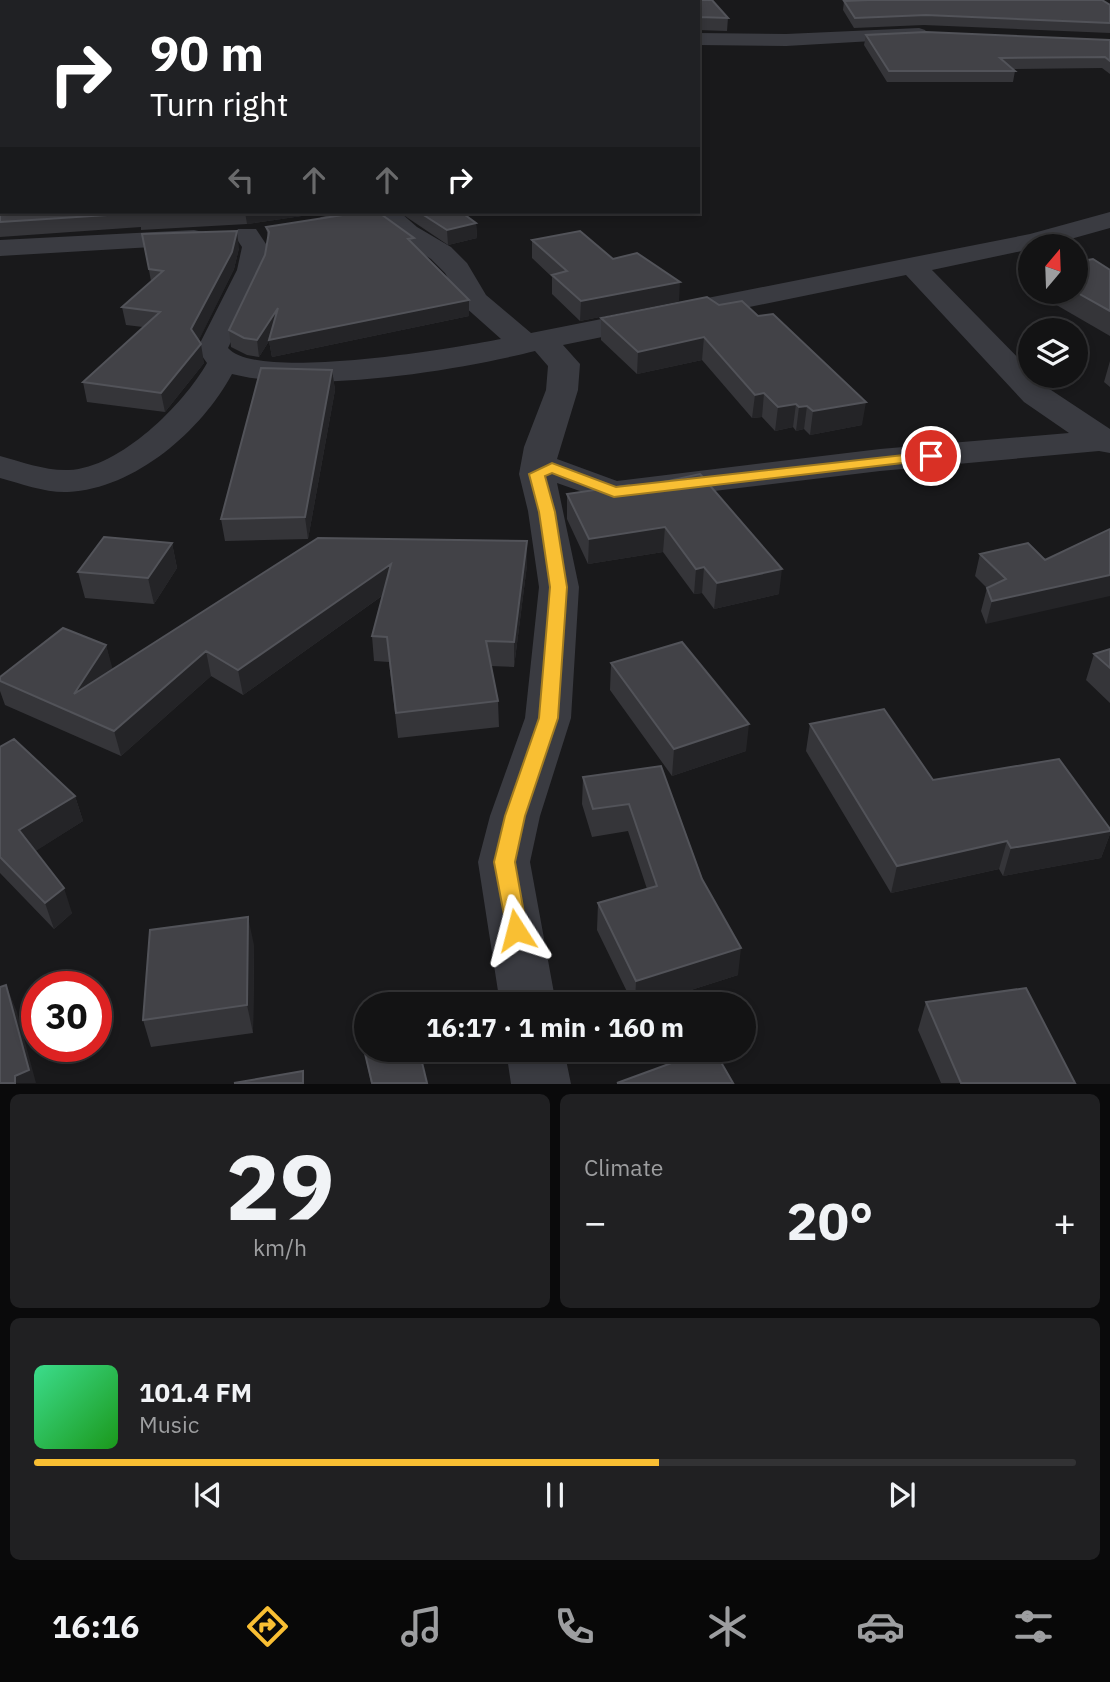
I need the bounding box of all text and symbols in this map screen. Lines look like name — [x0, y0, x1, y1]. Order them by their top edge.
text: 90 m — [150, 21, 264, 84]
icon: right — [35, 28, 126, 119]
text: Turn right — [150, 83, 288, 125]
icon: left — [222, 161, 260, 199]
icon: ahead — [295, 161, 333, 199]
icon: ahead — [368, 161, 406, 199]
icon: right — [441, 161, 479, 199]
north arrow — [1018, 234, 1088, 304]
map controls — [1018, 234, 1088, 388]
button: layers — [1018, 318, 1088, 388]
pin — [901, 426, 961, 486]
icon: arrive — [912, 437, 950, 475]
position arrow — [479, 893, 553, 967]
speed limit sign: 30 — [21, 971, 112, 1062]
text: 16:17 · 1 min · 160 m — [426, 1010, 684, 1044]
text: 29 — [225, 1127, 335, 1245]
text: Climate — [584, 1152, 663, 1182]
text: 20° — [787, 1187, 873, 1254]
text: − — [584, 1197, 607, 1246]
text: + — [1053, 1197, 1076, 1246]
text: km/h — [253, 1232, 307, 1262]
text: 101.4 FM — [139, 1375, 252, 1409]
text: Music — [139, 1409, 199, 1439]
icon: previous — [189, 1476, 227, 1514]
icon: pause — [536, 1476, 574, 1514]
icon: next — [883, 1476, 921, 1514]
icon: directions — [243, 1602, 292, 1651]
icon: music — [397, 1602, 446, 1651]
icon: phone — [550, 1602, 599, 1651]
icon: climate — [703, 1602, 752, 1651]
icon: car — [856, 1602, 905, 1651]
icon: filters — [1009, 1602, 1058, 1651]
text: 16:16 — [52, 1605, 139, 1647]

